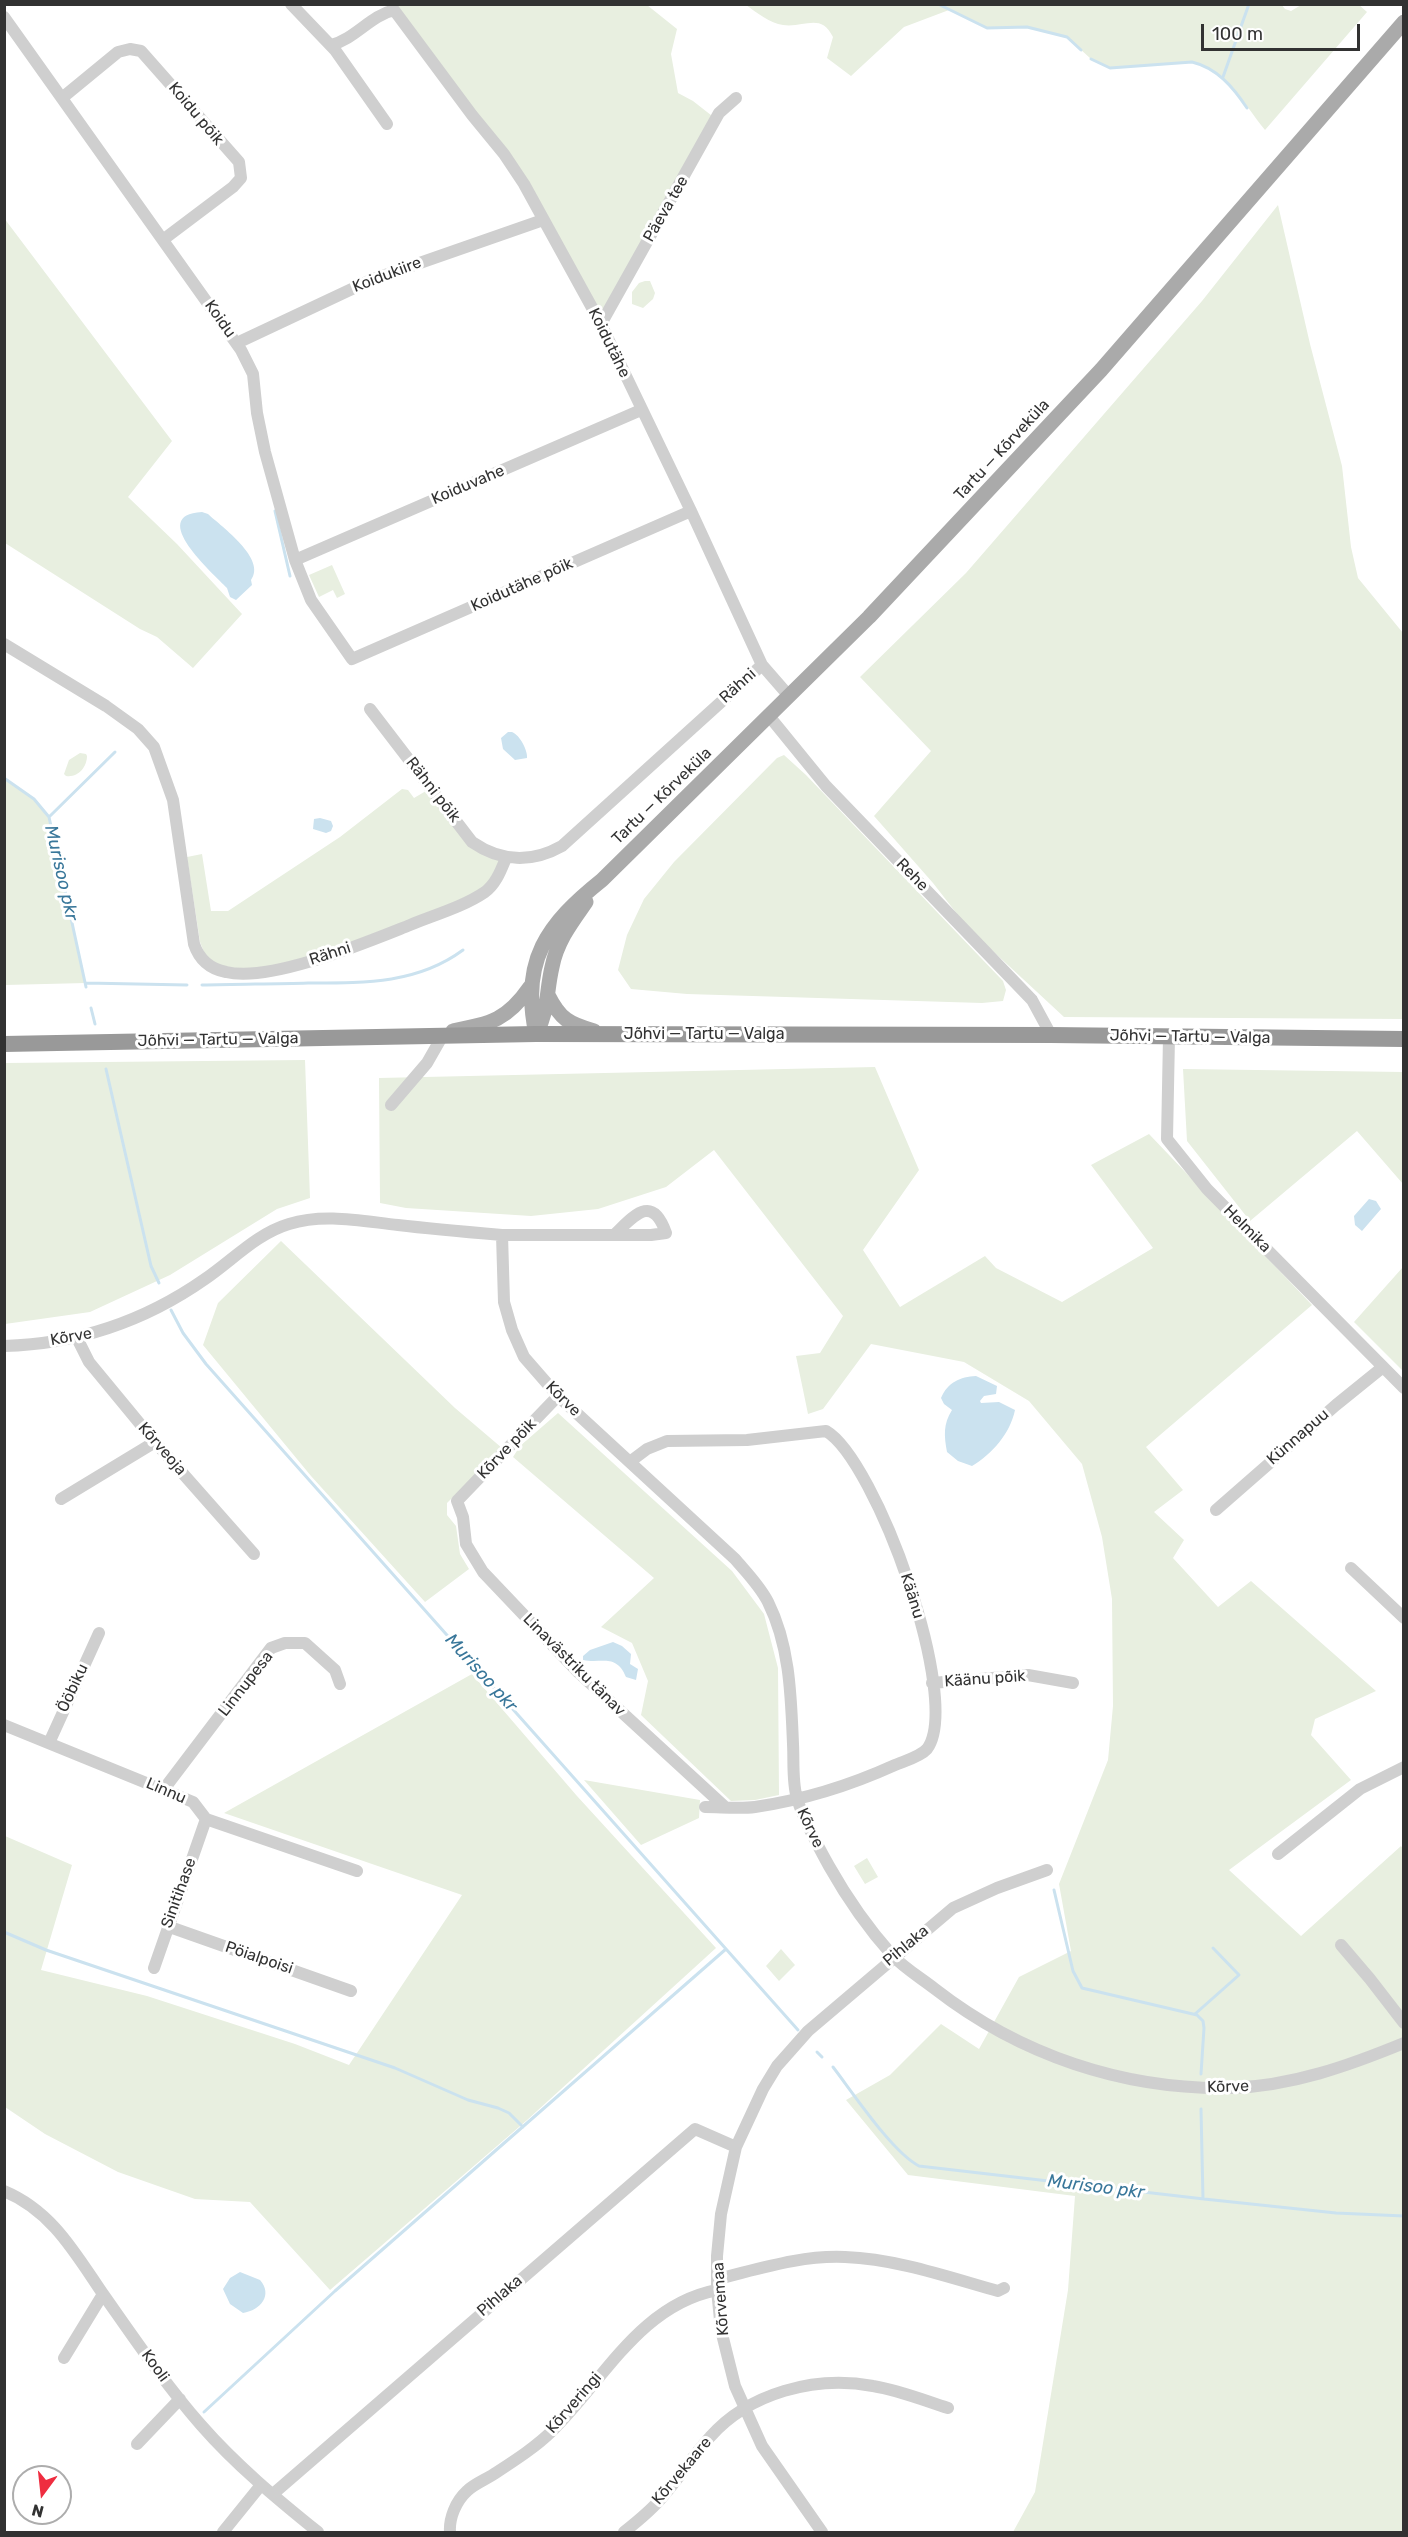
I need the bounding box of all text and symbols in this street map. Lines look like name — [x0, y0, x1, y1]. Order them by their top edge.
scale bar — [1204, 12, 1363, 50]
text: 100 m — [1212, 23, 1263, 45]
street label: Koidu põik — [164, 79, 228, 149]
street label: Päeva tee — [639, 173, 693, 245]
street label: Koidukiire — [350, 253, 424, 297]
street label: Koidu — [200, 297, 240, 341]
street label: Koidutähe — [584, 305, 634, 381]
street label: Tartu — Kõrveküla — [950, 395, 1054, 505]
street label: Koiduvahe — [429, 461, 507, 509]
street label: Koidutähe põik — [468, 554, 576, 616]
street label: Rähni — [716, 665, 760, 707]
street label: Tartu — Kõrveküla — [608, 744, 716, 848]
street label: Rähni põik — [402, 754, 464, 826]
water label: Murisoo pkr — [40, 823, 82, 923]
street label: Rehe — [892, 855, 932, 895]
street label: Rähni — [307, 938, 353, 970]
street label: Jõhvi — Tartu — Valga — [624, 1024, 784, 1044]
street label: Jõhvi — Tartu — Valga — [1109, 1026, 1271, 1048]
street label: Jõhvi — Tartu — Valga — [137, 1029, 299, 1051]
street label: Helmika — [1219, 1201, 1275, 1257]
street label: Kõrve — [49, 1324, 93, 1350]
street label: Kõrve — [541, 1377, 585, 1421]
street label: Künnapuu — [1263, 1405, 1333, 1469]
street label: Kõrve põik — [473, 1415, 541, 1483]
street label: Kõrveoja — [134, 1419, 190, 1479]
street label: Käänu — [896, 1571, 928, 1621]
street label: Linavästriku tänav — [519, 1610, 629, 1720]
water label: Murisoo pkr — [440, 1630, 522, 1716]
street label: Linnupesa — [215, 1648, 277, 1720]
street label: Ööbiku — [53, 1661, 93, 1715]
street label: Käänu põik — [944, 1667, 1026, 1691]
street label: Linnu — [143, 1774, 189, 1808]
street label: Kõrve — [792, 1805, 828, 1851]
street label: Sinitihase — [157, 1855, 201, 1931]
street label: Pihlaka — [879, 1921, 933, 1971]
street label: Pöialpoisi — [223, 1937, 295, 1979]
street label: Kõrve — [1207, 2077, 1249, 2097]
water label: Murisoo pkr — [1046, 2170, 1146, 2204]
street label: Kõrvemaa — [709, 2262, 733, 2336]
street label: Pihlaka — [474, 2271, 526, 2321]
street label: Kooli — [137, 2346, 173, 2386]
street label: Kõrveringi — [542, 2368, 606, 2438]
street label: Kõrvekaare — [648, 2433, 716, 2509]
north arrow — [12, 2465, 72, 2525]
text: N — [30, 2500, 46, 2522]

